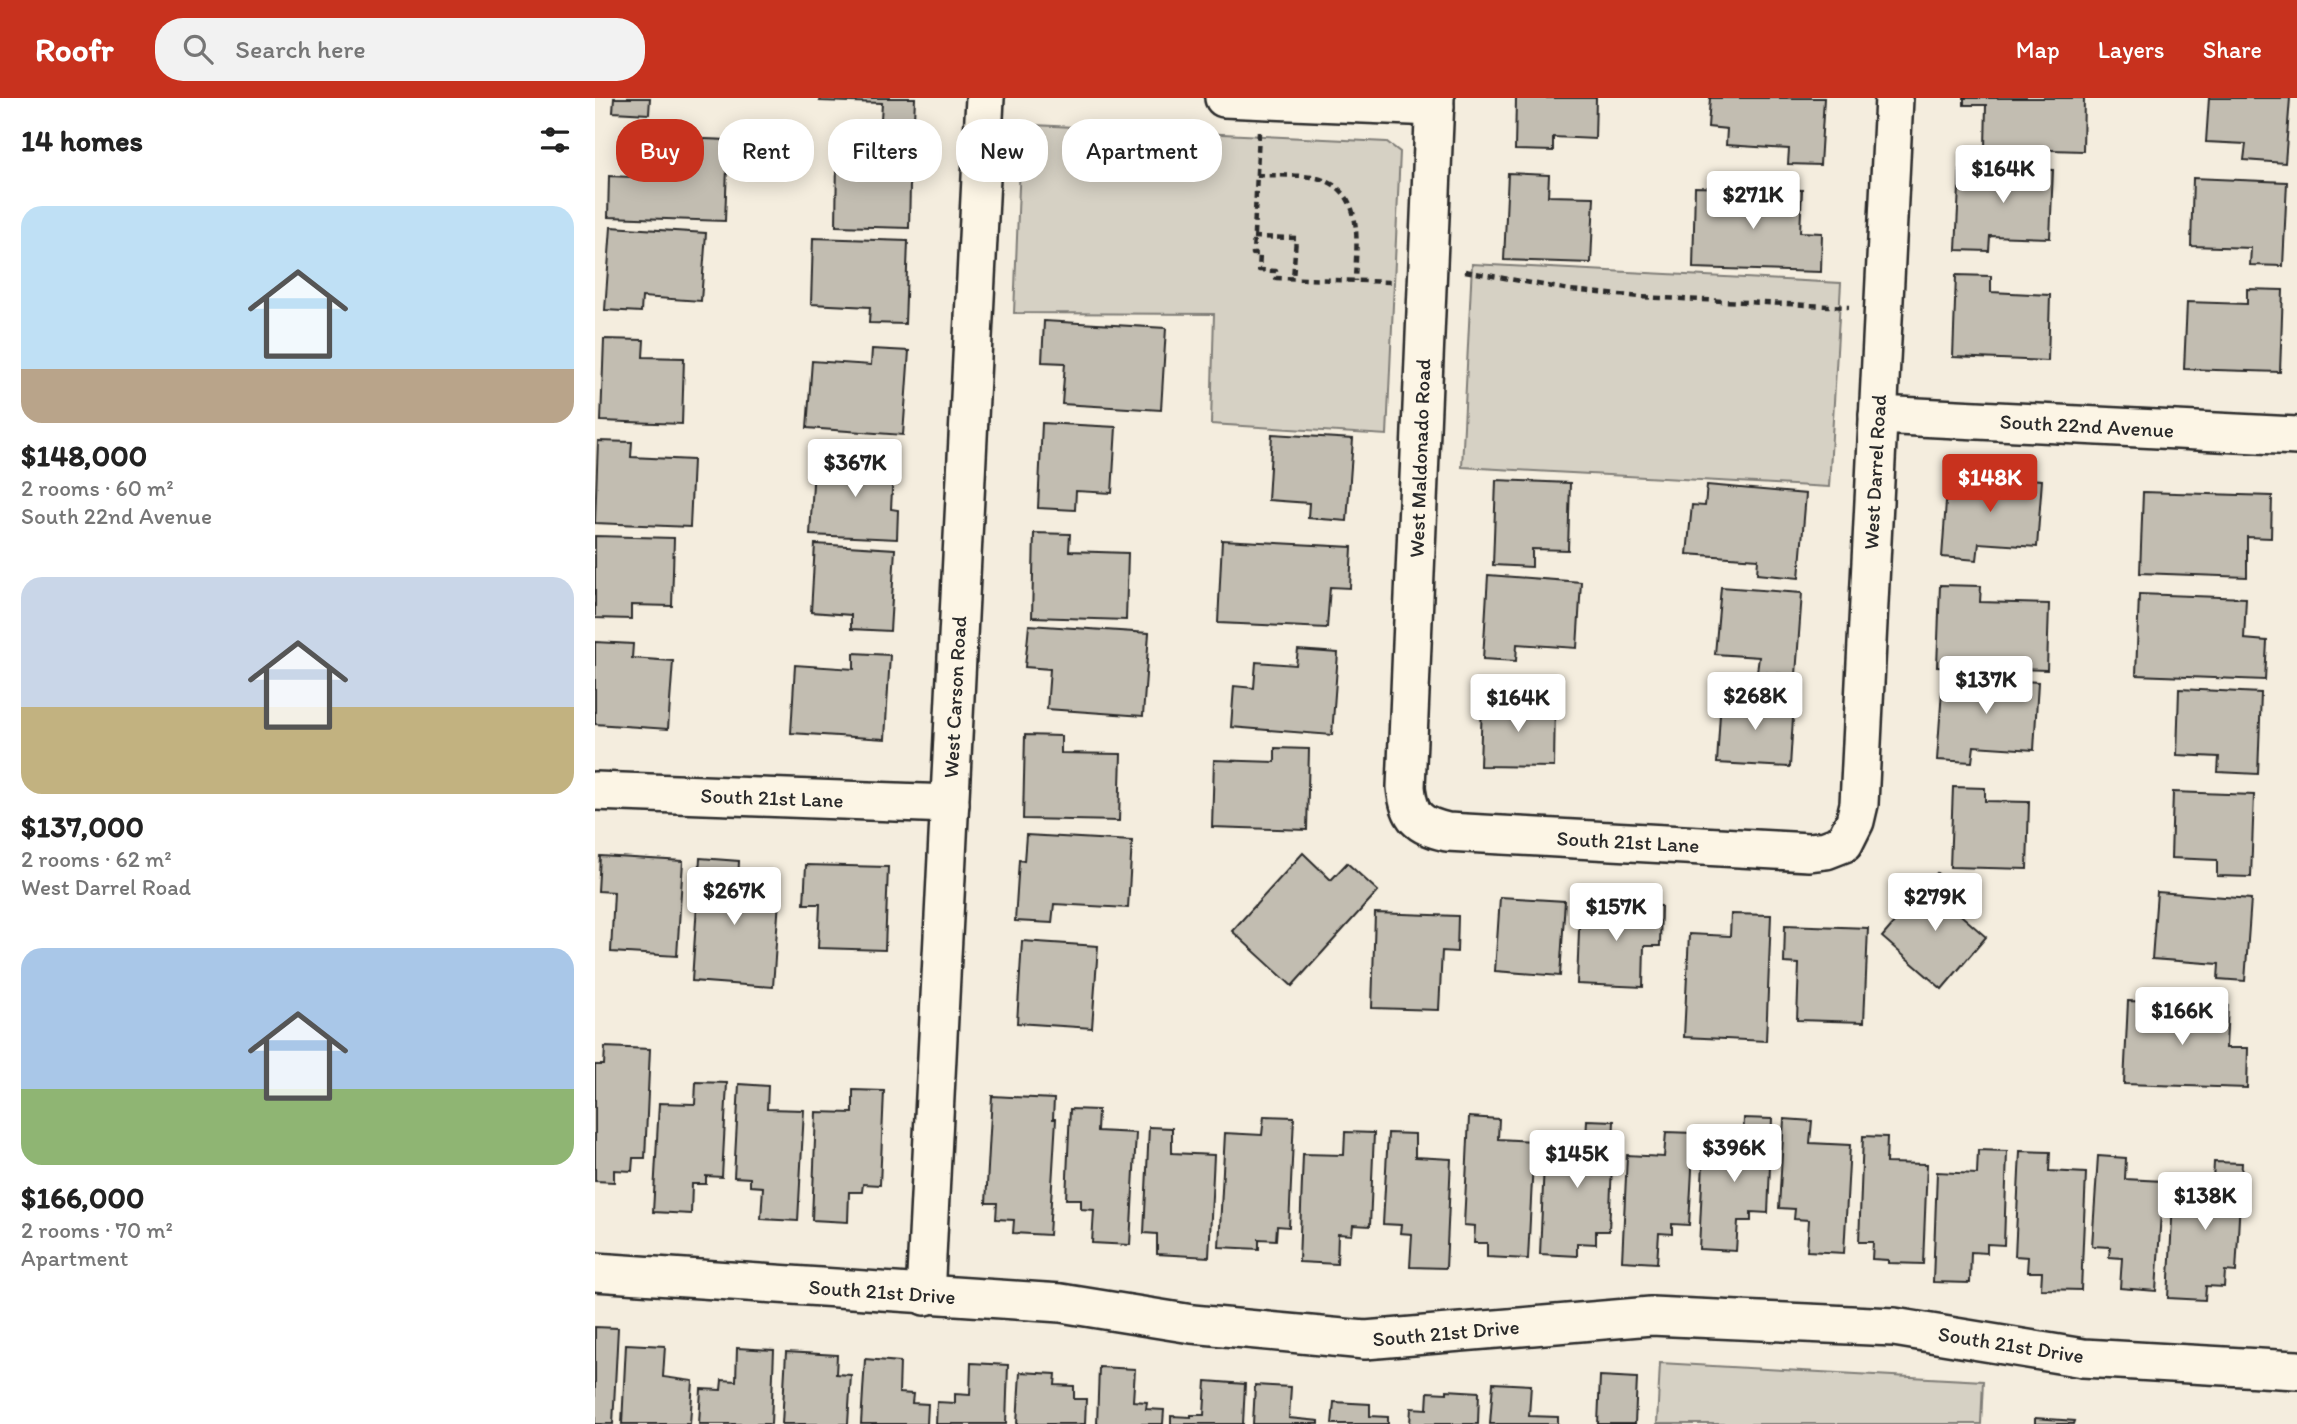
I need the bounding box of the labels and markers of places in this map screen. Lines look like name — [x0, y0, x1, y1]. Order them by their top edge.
pin: $164K — [1954, 146, 2052, 205]
pin: $271K — [1704, 172, 1802, 231]
pin: $367K — [806, 440, 904, 499]
pin: $148K — [1941, 454, 2039, 514]
pin: $137K — [1937, 656, 2035, 716]
pin: $268K — [1706, 672, 1804, 732]
pin: $164K — [1469, 674, 1567, 734]
pin: $267K — [685, 868, 783, 927]
pin: $279K — [1886, 874, 1984, 933]
pin: $157K — [1567, 884, 1665, 943]
pin: $166K — [2133, 988, 2231, 1047]
pin: $396K — [1685, 1124, 1783, 1184]
pin: $145K — [1528, 1130, 1626, 1190]
pin: $138K — [2156, 1172, 2254, 1232]

